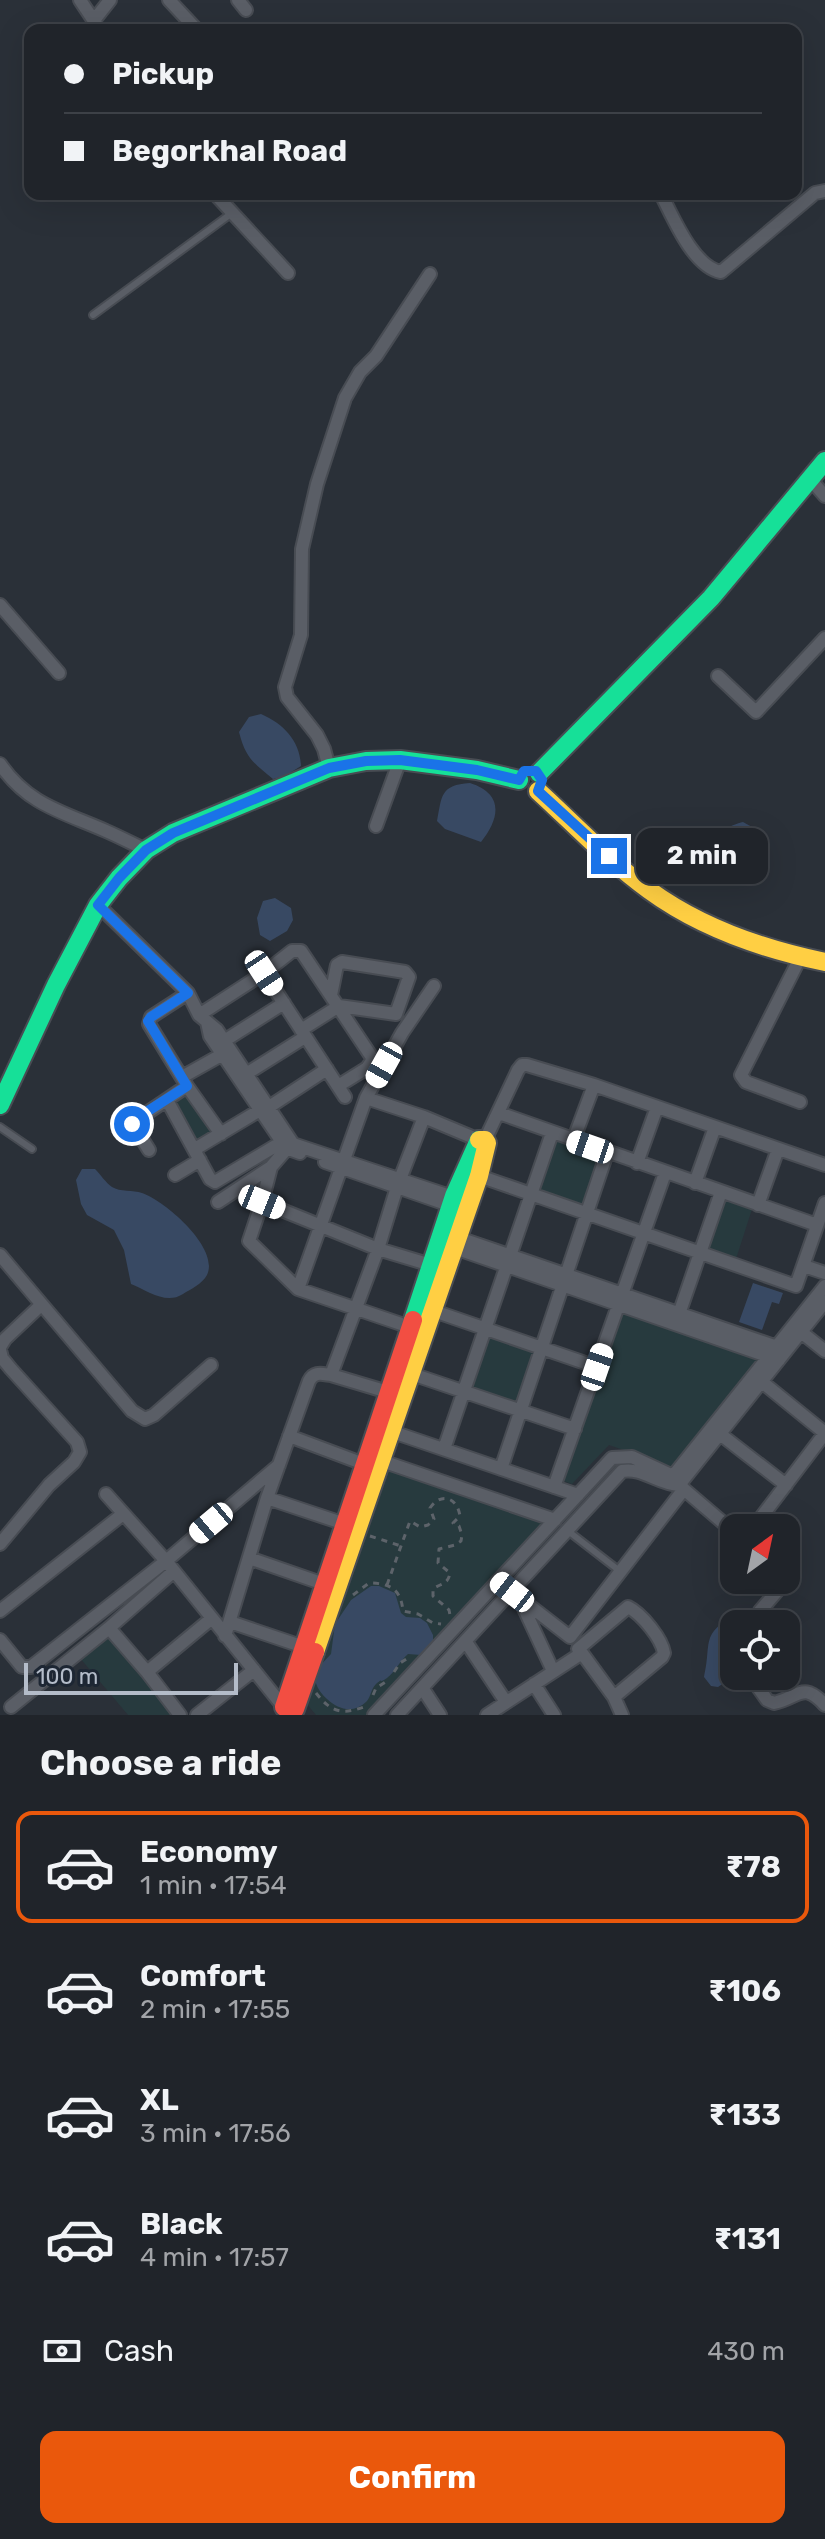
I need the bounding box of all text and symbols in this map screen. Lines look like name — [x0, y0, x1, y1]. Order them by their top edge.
text: Pickup — [112, 56, 214, 92]
text: Begorkhal Road — [112, 133, 347, 169]
callout: 2 min — [637, 828, 769, 884]
route end — [591, 838, 627, 874]
text: 2 min — [667, 840, 737, 871]
car — [241, 946, 287, 1000]
car — [362, 1038, 406, 1092]
route start — [114, 1106, 150, 1142]
car — [563, 1128, 617, 1166]
car — [235, 1182, 289, 1222]
car — [578, 1340, 616, 1394]
car — [185, 1498, 237, 1548]
north arrow — [720, 1514, 800, 1594]
map controls — [720, 1514, 800, 1690]
car — [486, 1568, 538, 1616]
button: locate — [720, 1610, 800, 1690]
scale bar — [24, 1659, 238, 1695]
text: 100 m — [36, 1663, 98, 1690]
text: Choose a ride — [40, 1741, 281, 1784]
icon: car — [44, 1831, 116, 1903]
text: Economy — [140, 1834, 278, 1870]
text: ₹78 — [726, 1849, 781, 1885]
text: 1 min · 17:54 — [140, 1870, 287, 1901]
icon: car — [44, 1955, 116, 2027]
text: Comfort — [140, 1958, 266, 1994]
text: ₹106 — [708, 1973, 781, 2009]
text: 2 min · 17:55 — [140, 1994, 290, 2025]
icon: car — [44, 2079, 116, 2151]
text: XL — [140, 2082, 179, 2118]
text: ₹133 — [709, 2097, 781, 2133]
text: 3 min · 17:56 — [140, 2118, 291, 2149]
icon: car — [44, 2203, 116, 2275]
text: Black — [140, 2206, 223, 2242]
text: ₹131 — [714, 2221, 781, 2257]
text: 4 min · 17:57 — [140, 2242, 289, 2273]
icon: cash — [40, 2329, 84, 2373]
text: Cash — [104, 2333, 174, 2369]
text: 430 m — [707, 2336, 785, 2367]
button: Confirm — [40, 2431, 785, 2523]

